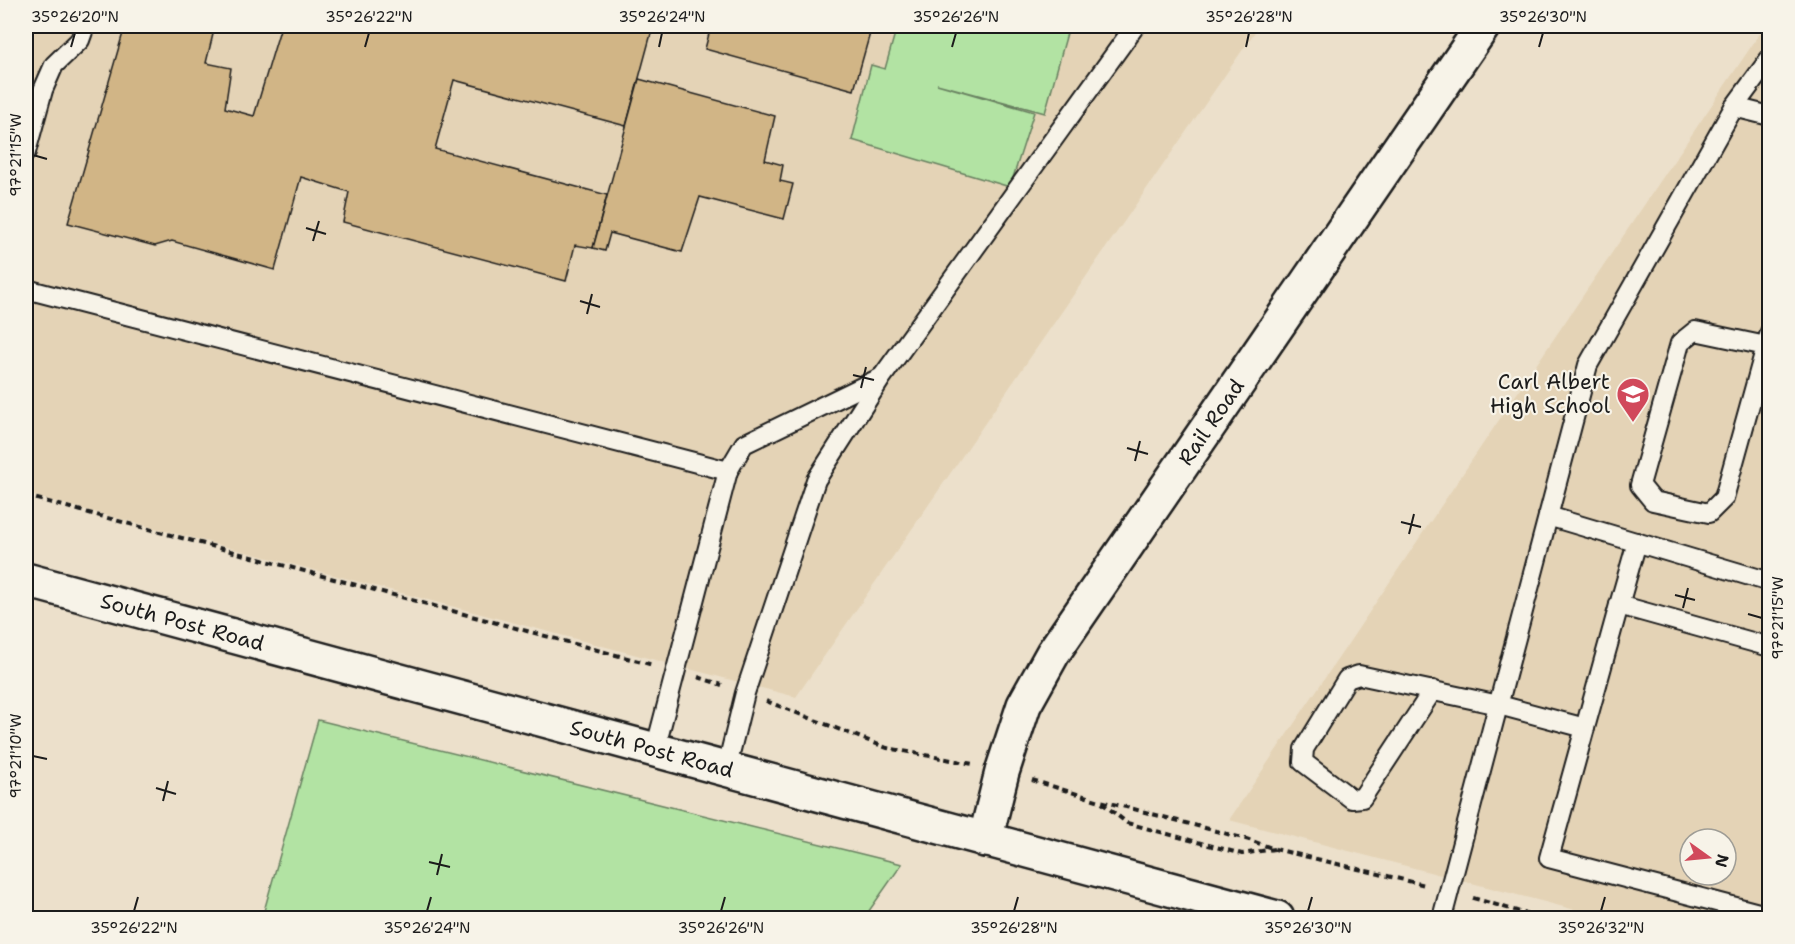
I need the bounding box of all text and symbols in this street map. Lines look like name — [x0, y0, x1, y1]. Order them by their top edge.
text: 35°26'20"N — [31, 7, 119, 27]
text: 35°26'22"N — [325, 7, 413, 27]
text: 35°26'24"N — [618, 7, 706, 27]
text: 35°26'26"N — [913, 7, 999, 27]
text: 35°26'28"N — [1205, 7, 1293, 27]
text: 35°26'30"N — [1499, 7, 1587, 27]
text: 97°21'15"W — [6, 113, 26, 197]
place label: Carl Albert High School — [1490, 368, 1611, 420]
street label: Rail Road — [1172, 373, 1251, 471]
school or university icon: Carl Albert High School — [1615, 376, 1651, 423]
text: 97°21'15"W — [1768, 576, 1788, 660]
street label: South Post Road — [97, 587, 267, 658]
text: 97°21'10"W — [6, 713, 26, 799]
street label: South Post Road — [567, 714, 737, 785]
north arrow — [1678, 827, 1738, 887]
text: N — [1710, 852, 1734, 870]
text: 35°26'22"N — [90, 918, 178, 938]
text: 35°26'24"N — [383, 918, 471, 938]
text: 35°26'26"N — [678, 918, 764, 938]
text: 35°26'28"N — [970, 918, 1058, 938]
text: 35°26'30"N — [1264, 918, 1352, 938]
text: 35°26'32"N — [1557, 918, 1645, 938]

